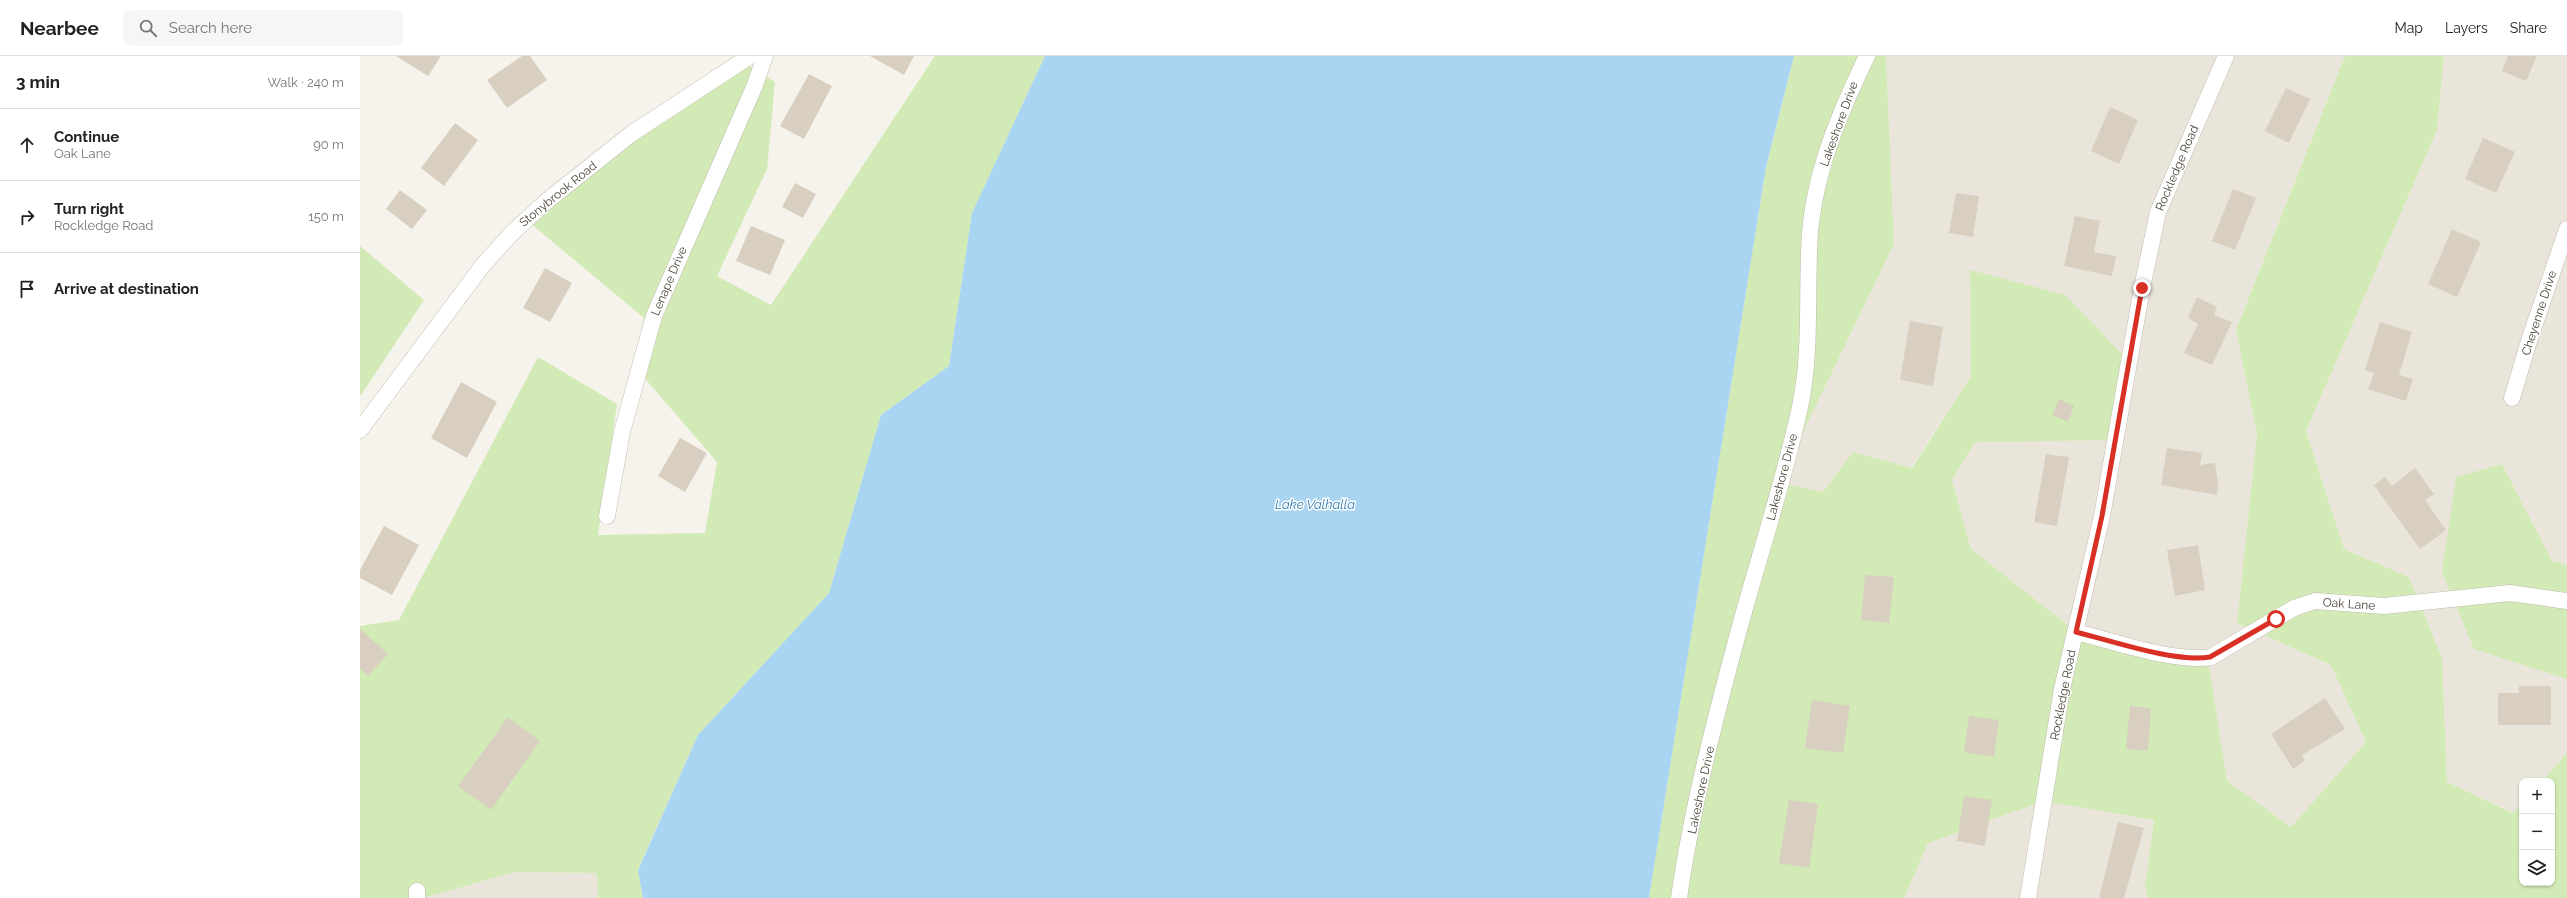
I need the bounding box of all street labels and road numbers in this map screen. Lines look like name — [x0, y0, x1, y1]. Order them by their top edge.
street label: Lakeshore Drive — [1817, 80, 1861, 168]
street label: Rockledge Road — [2153, 123, 2201, 213]
street label: Stonybrook Road — [516, 159, 600, 229]
street label: Lenape Drive — [648, 244, 690, 318]
street label: Cheyenne Drive — [2519, 269, 2559, 357]
street label: Lakeshore Drive — [1764, 432, 1800, 522]
street label: Oak Lane — [2322, 595, 2376, 613]
street label: Rockledge Road — [2047, 649, 2079, 741]
street label: Lakeshore Drive — [1685, 745, 1717, 835]

